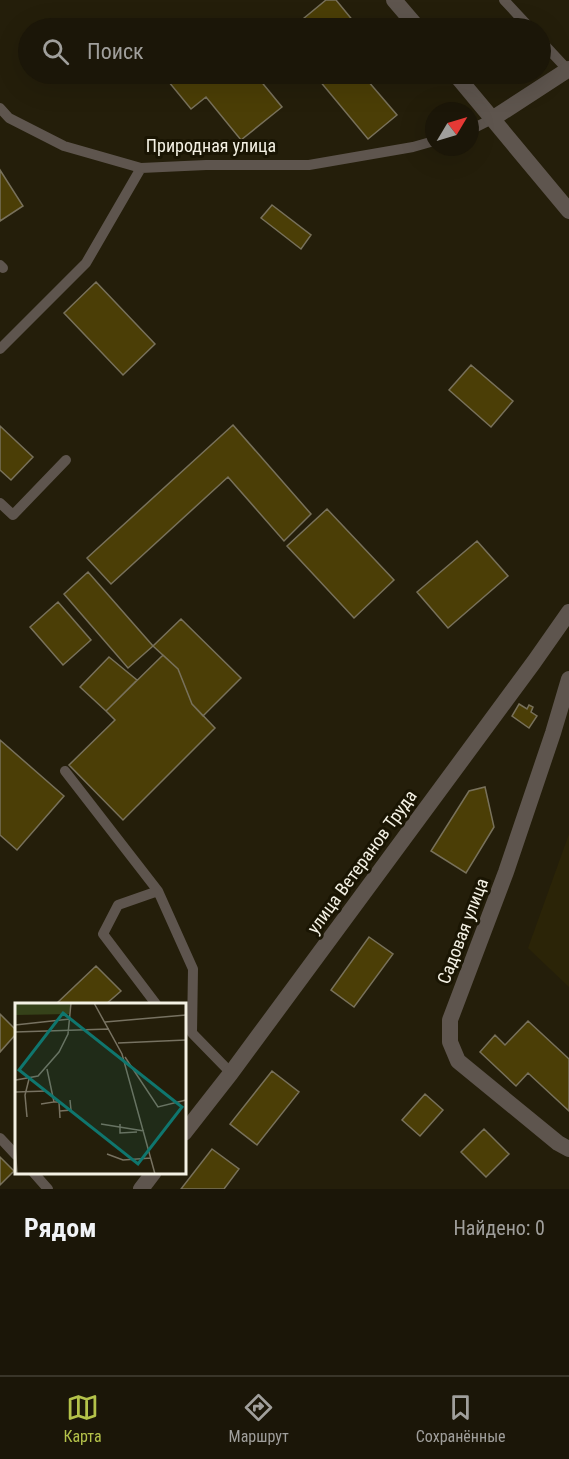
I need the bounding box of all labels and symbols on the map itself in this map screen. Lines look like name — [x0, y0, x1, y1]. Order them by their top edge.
north arrow — [425, 102, 479, 156]
street label: Природная улица — [146, 135, 276, 156]
street label: улица Ветеранов Труда — [302, 786, 421, 938]
street label: Садовая улица — [433, 875, 492, 987]
inset map — [15, 1003, 186, 1174]

